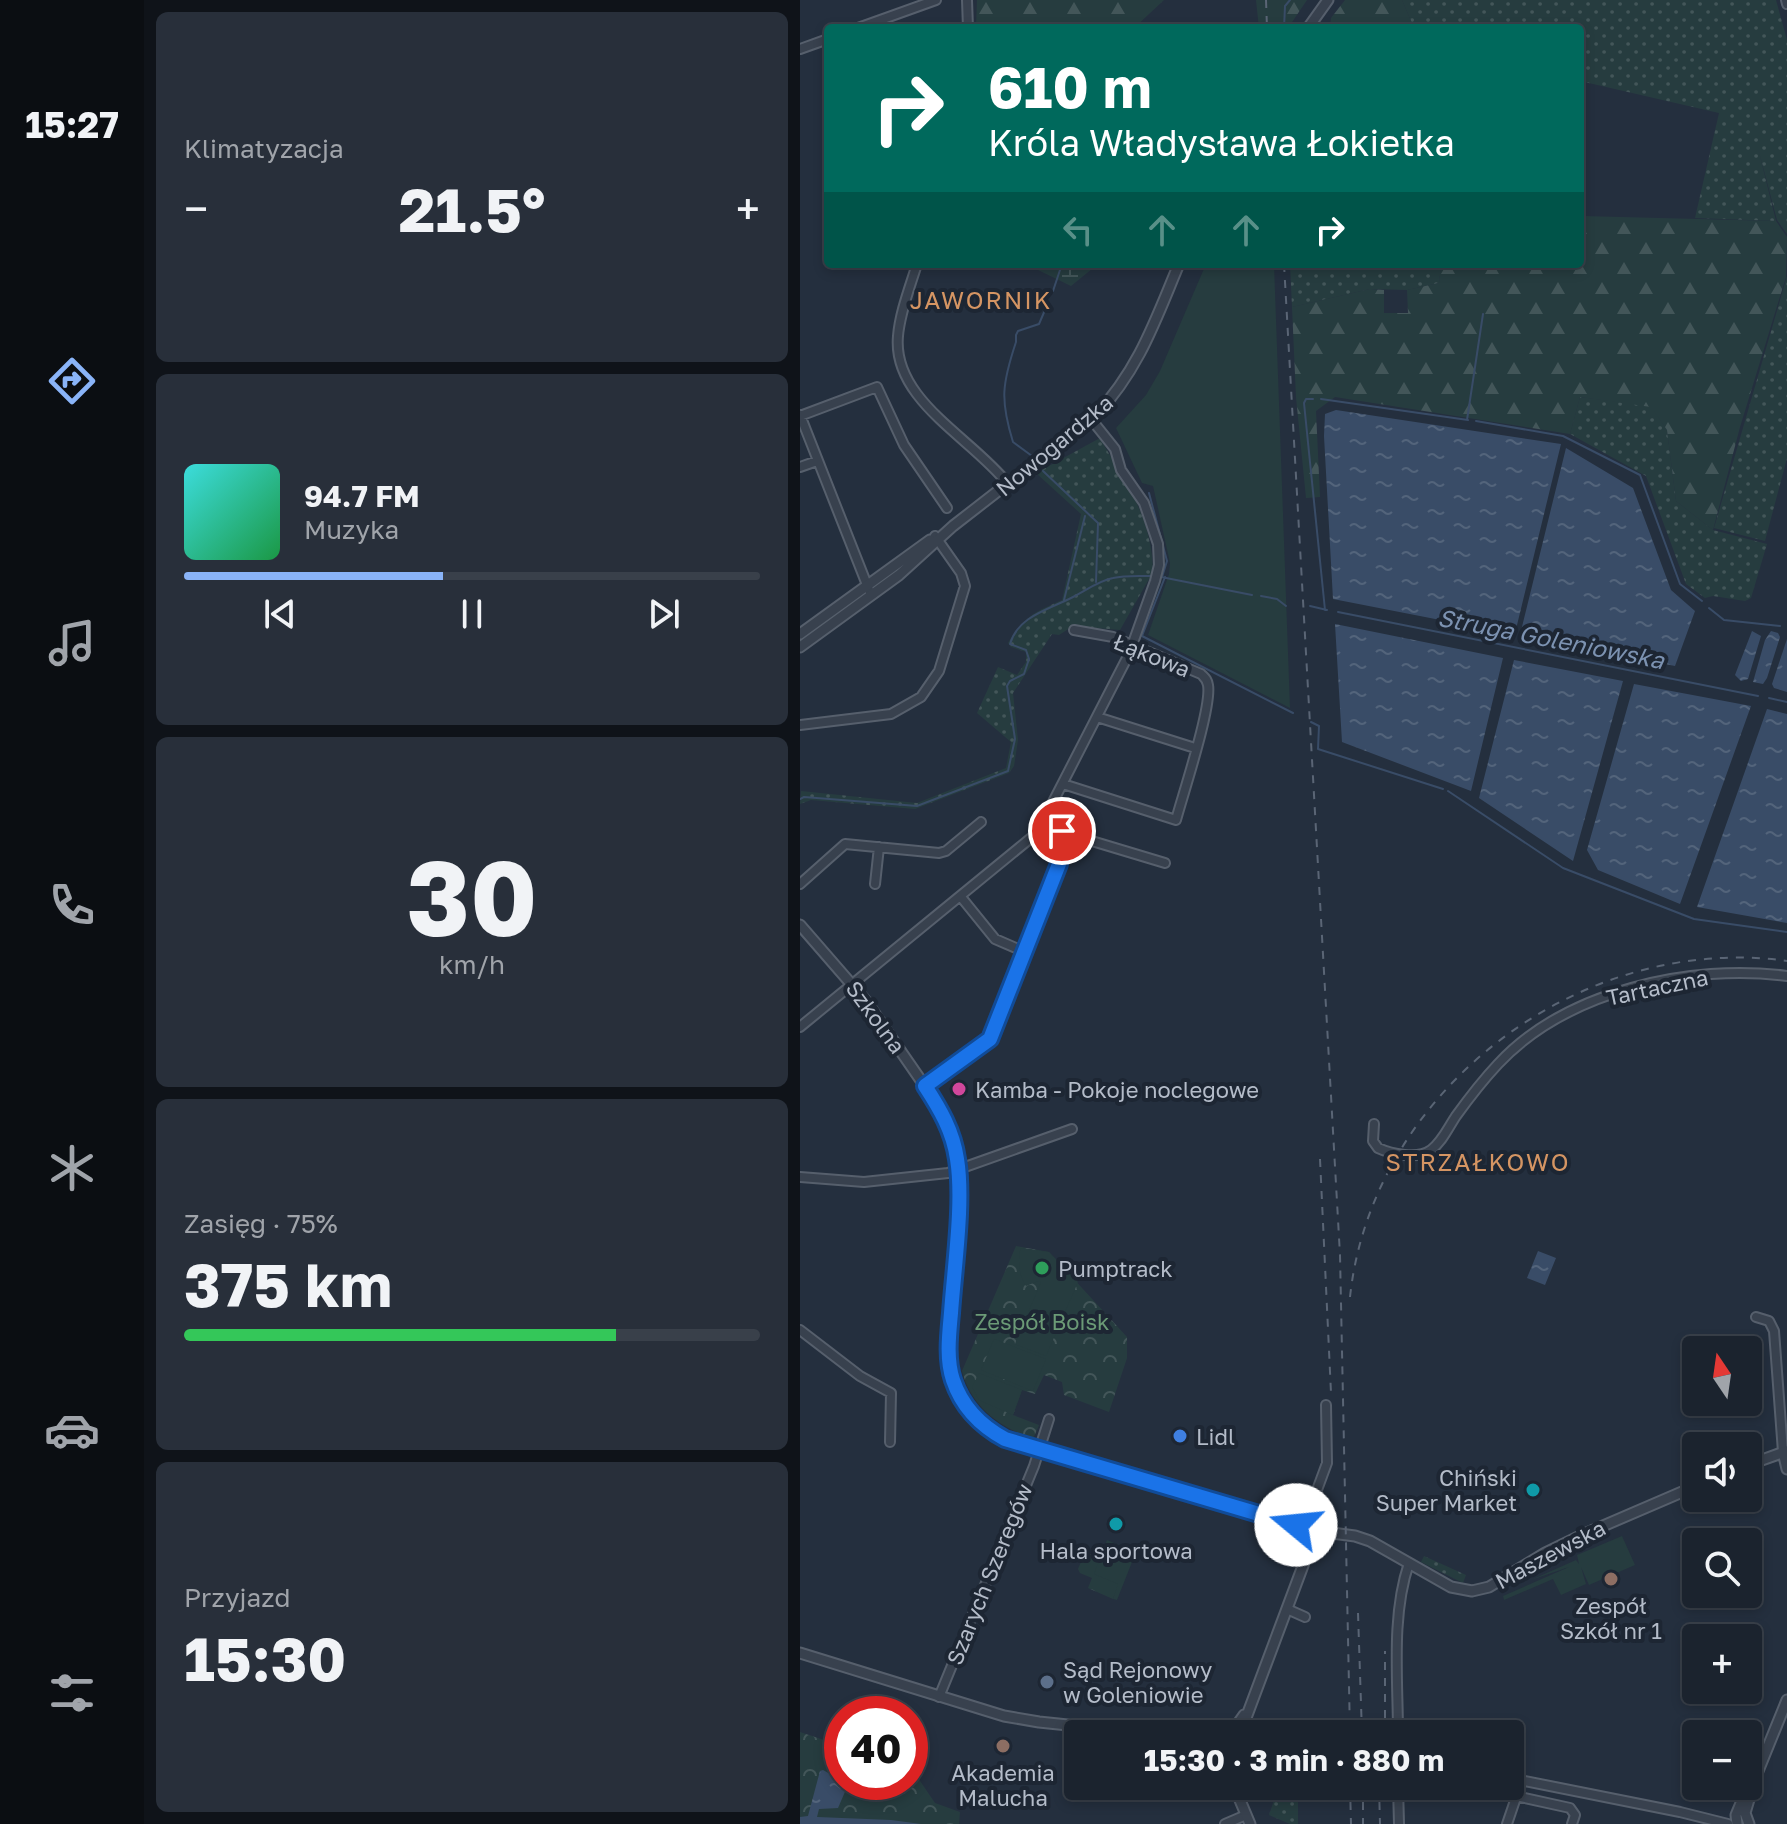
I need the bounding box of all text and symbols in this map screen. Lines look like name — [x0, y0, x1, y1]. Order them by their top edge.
text: 610 m — [988, 53, 1152, 120]
icon: right — [856, 56, 960, 160]
text: 15:27 — [25, 103, 119, 146]
text: Króla Władysława Łokietka — [988, 121, 1455, 164]
text: Klimatyzacja — [184, 133, 344, 164]
text: 21.5° — [399, 173, 545, 245]
text: − — [184, 182, 208, 235]
text: + — [736, 182, 760, 235]
icon: left — [1056, 208, 1100, 252]
icon: ahead — [1140, 208, 1184, 252]
icon: ahead — [1224, 208, 1268, 252]
icon: right — [1308, 208, 1352, 252]
district label: JAWORNIK — [910, 285, 1052, 314]
icon: directions — [44, 353, 100, 409]
street label: Nowogardzka — [990, 388, 1118, 502]
text: 94.7 FM — [304, 478, 420, 514]
text: Muzyka — [304, 514, 399, 545]
icon: previous — [258, 592, 302, 636]
icon: pause — [450, 592, 494, 636]
icon: next — [642, 592, 686, 636]
water label: Struga Goleniowska — [1435, 602, 1668, 675]
icon: music — [44, 615, 100, 671]
street label: Łąkowa — [1110, 627, 1194, 683]
pin — [1028, 797, 1096, 865]
icon: arrive — [1040, 809, 1084, 853]
text: 30 — [406, 834, 538, 959]
icon: phone — [44, 877, 100, 933]
text: km/h — [439, 949, 505, 980]
street label: Tartaczna — [1604, 963, 1710, 1011]
street label: Szkolna — [841, 975, 911, 1059]
place label: Kamba - Pokoje noclegowe — [975, 1076, 1259, 1103]
marker: Kamba - Pokoje noclegowe — [950, 1080, 968, 1098]
icon: climate — [44, 1140, 100, 1196]
district label: STRZAŁKOWO — [1385, 1147, 1571, 1176]
text: Zasięg · 75% — [184, 1208, 338, 1239]
text: 375 km — [184, 1248, 392, 1320]
place label: Pumptrack — [1058, 1255, 1173, 1282]
marker: Pumptrack — [1033, 1259, 1051, 1277]
park label: Zespół Boisk — [974, 1308, 1110, 1335]
north arrow — [1682, 1336, 1762, 1416]
map controls — [1682, 1336, 1762, 1800]
icon: car — [44, 1402, 100, 1458]
place label: Lidl — [1196, 1423, 1235, 1450]
marker: Lidl — [1171, 1427, 1189, 1445]
button: sound — [1682, 1432, 1762, 1512]
place label: Chiński Super Market — [1376, 1464, 1517, 1516]
street label: Szarych Szeregów — [940, 1479, 1038, 1669]
marker: Chiński Super Market — [1524, 1481, 1542, 1499]
position arrow — [1254, 1483, 1338, 1567]
street label: Maszewska — [1490, 1514, 1610, 1594]
marker: Hala sportowa — [1107, 1515, 1125, 1533]
button: search — [1682, 1528, 1762, 1608]
place label: Hala sportowa — [1039, 1537, 1193, 1564]
marker: Zespół Szkół nr 1 — [1602, 1570, 1620, 1588]
text: Przyjazd — [184, 1582, 290, 1613]
place label: Zespół Szkół nr 1 — [1560, 1592, 1662, 1644]
text: 15:30 — [184, 1622, 346, 1694]
button: + — [1682, 1624, 1762, 1704]
place label: Sąd Rejonowy w Goleniowie — [1063, 1656, 1212, 1708]
icon: filters — [44, 1665, 100, 1721]
marker: Sąd Rejonowy w Goleniowie — [1038, 1673, 1056, 1691]
speed limit sign: 40 — [824, 1696, 928, 1800]
button: − — [1682, 1720, 1762, 1800]
marker: Akademia Malucha — [994, 1737, 1012, 1755]
text: 15:30 · 3 min · 880 m — [1144, 1742, 1444, 1778]
place label: Akademia Malucha — [951, 1759, 1055, 1811]

